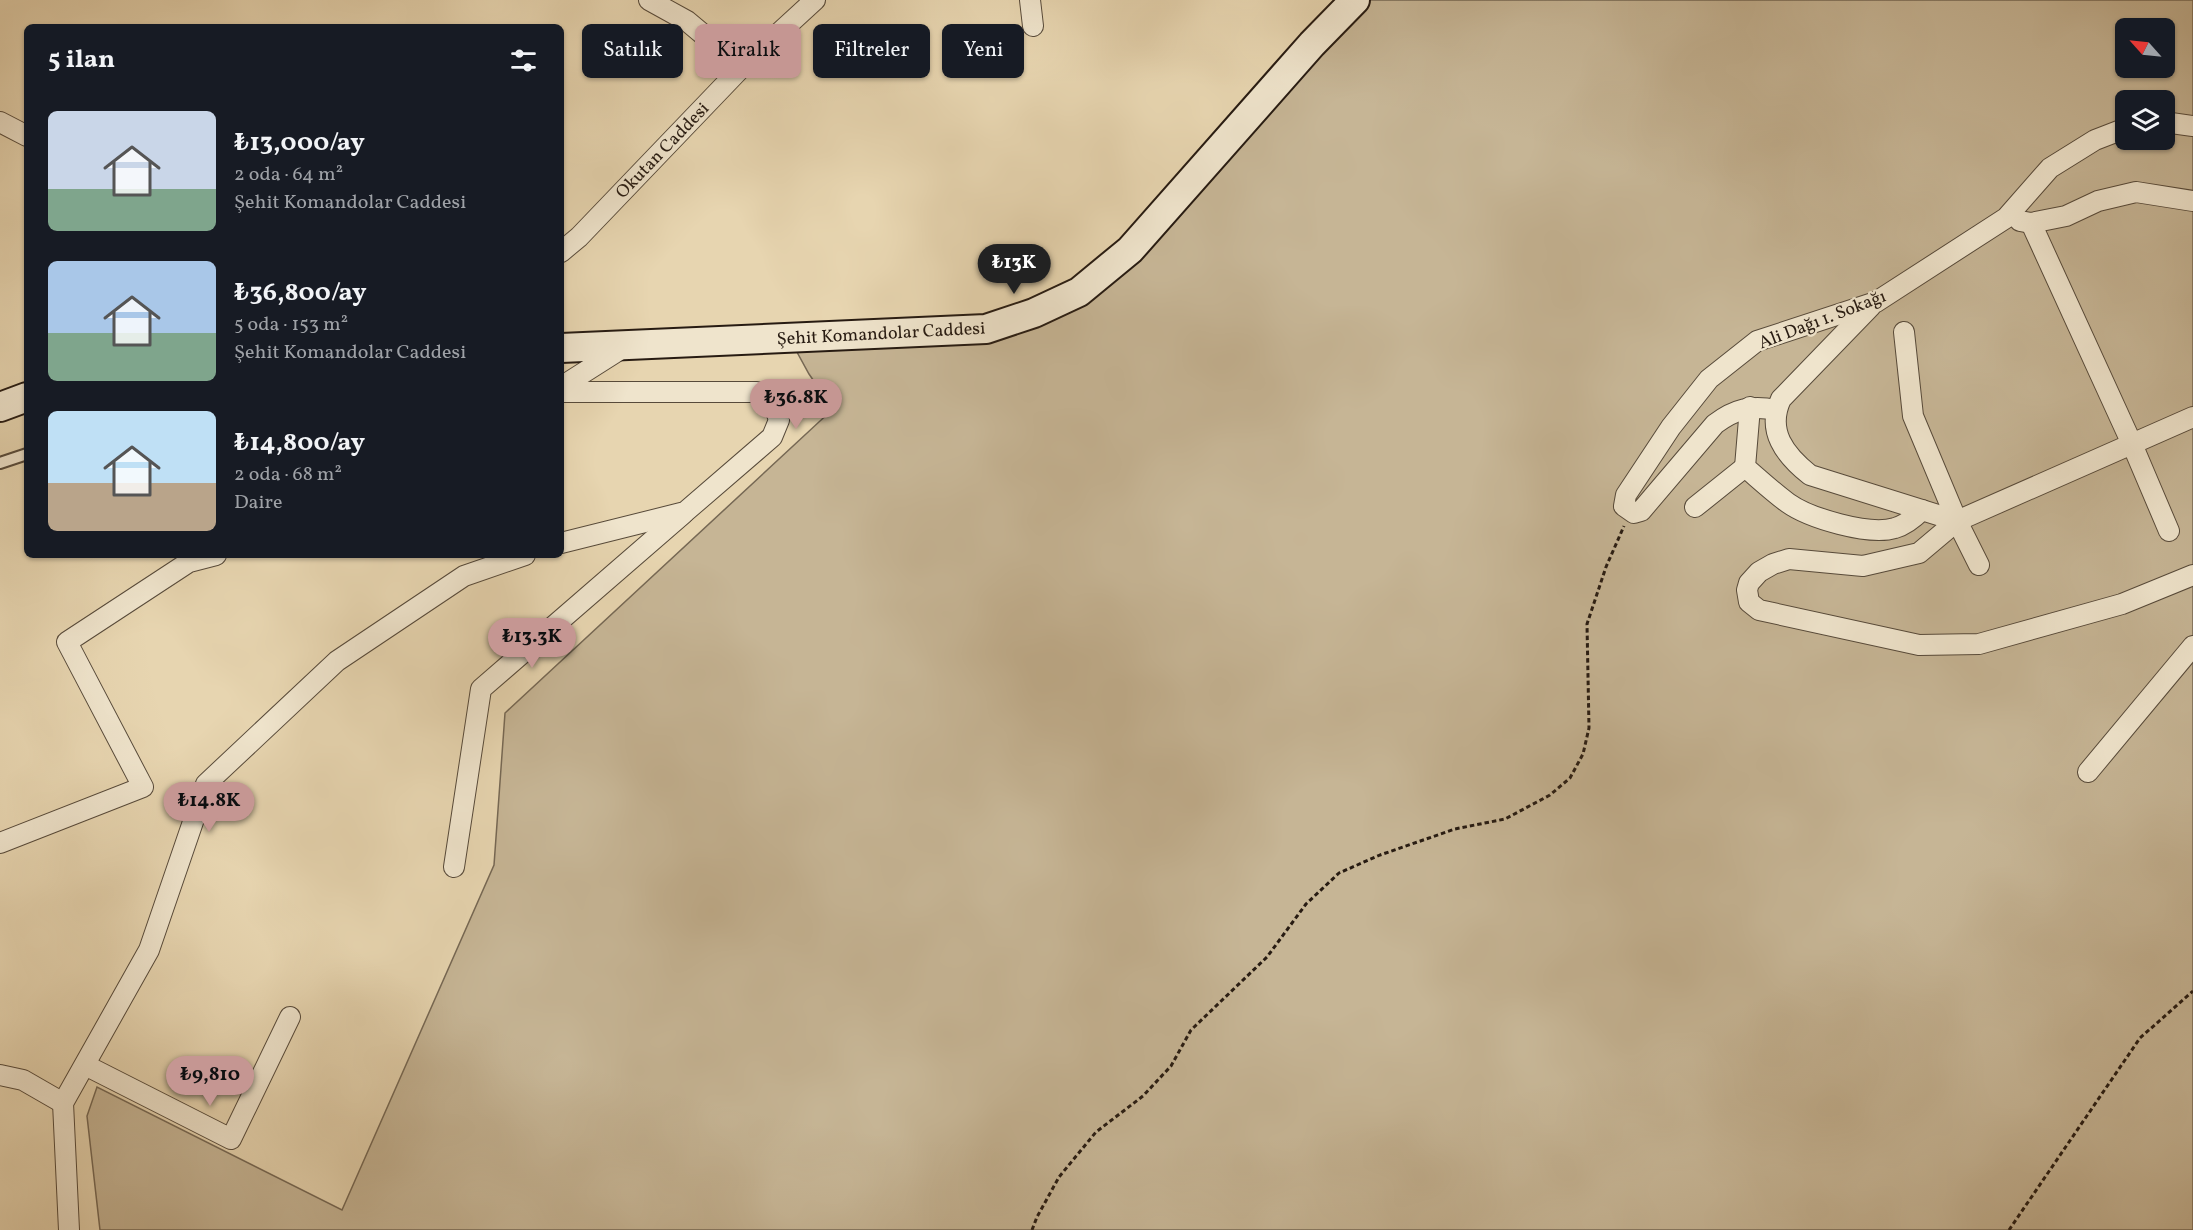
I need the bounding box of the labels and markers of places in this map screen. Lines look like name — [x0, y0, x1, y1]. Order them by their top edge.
pin: ₺13K — [978, 244, 1050, 295]
pin: ₺36.8K — [747, 379, 845, 430]
pin: ₺13.3K — [483, 618, 581, 669]
pin: ₺14.8K — [160, 782, 258, 833]
pin: ₺9,810 — [161, 1056, 259, 1107]

